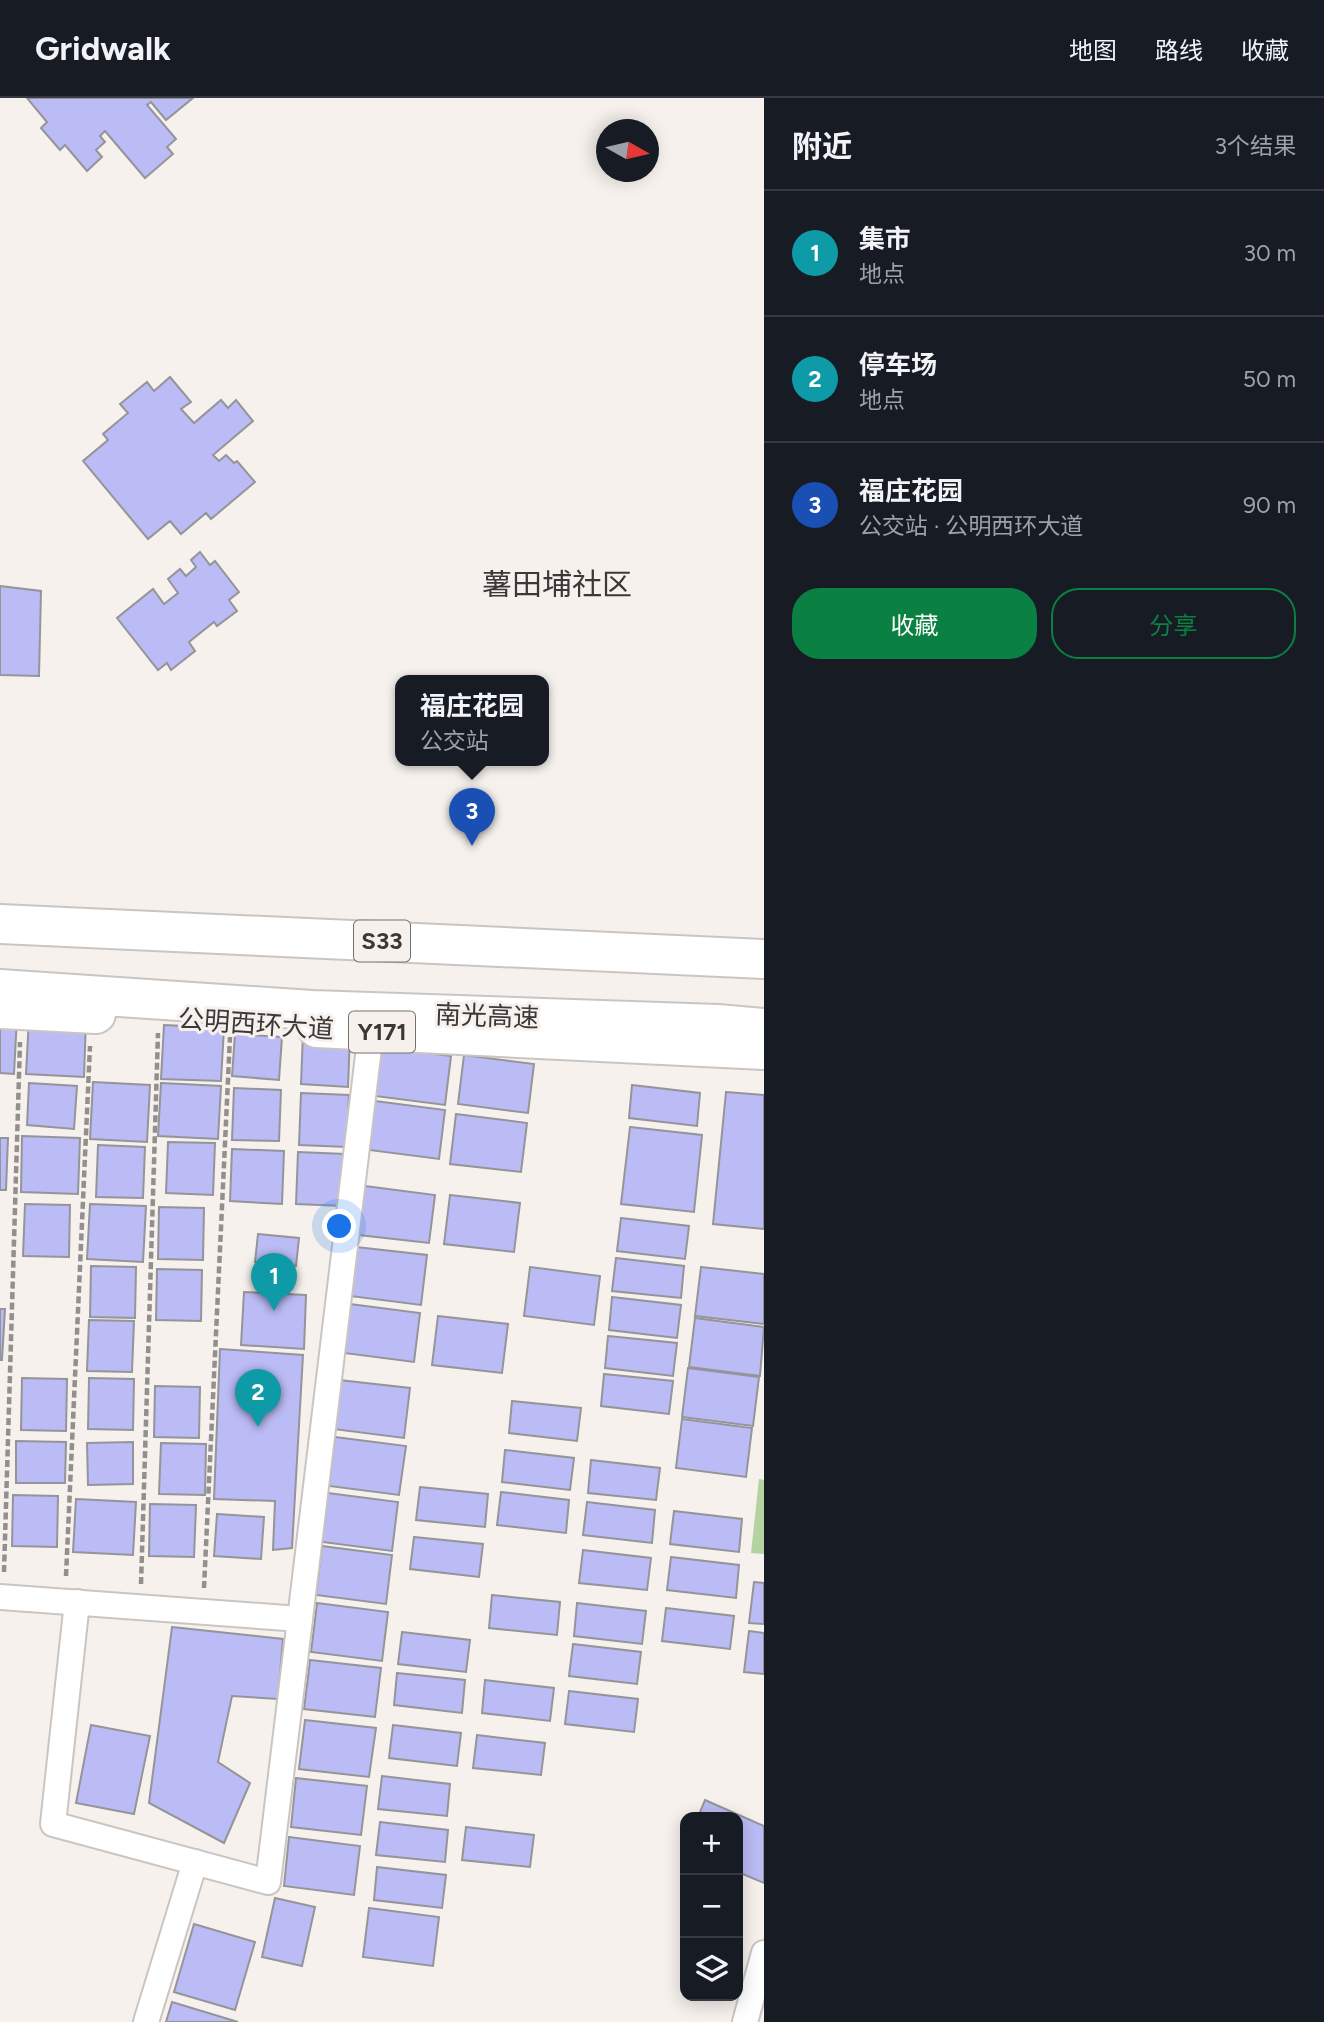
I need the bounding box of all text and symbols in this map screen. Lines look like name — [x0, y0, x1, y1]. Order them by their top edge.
text: Gridwalk — [35, 29, 171, 68]
text: 地图 — [1069, 36, 1117, 65]
text: 路线 — [1155, 36, 1203, 65]
text: 收藏 — [1241, 36, 1289, 65]
north arrow — [596, 119, 659, 182]
text: 附近 — [792, 128, 852, 165]
text: 3个结果 — [1214, 132, 1296, 160]
text: 集市 — [859, 223, 911, 255]
text: 1 — [810, 239, 820, 267]
text: 30 m — [1243, 239, 1296, 267]
text: 地点 — [859, 260, 905, 288]
text: 停车场 — [859, 349, 937, 381]
text: 2 — [808, 365, 822, 393]
text: 50 m — [1243, 365, 1296, 393]
text: 地点 — [859, 386, 905, 414]
text: 福庄花园 — [859, 475, 963, 507]
text: 3 — [809, 491, 821, 519]
text: 90 m — [1243, 491, 1296, 519]
text: 公交站 · 公明西环大道 — [859, 512, 1083, 540]
district label: 薯田埔社区 — [482, 566, 632, 603]
button: 收藏 — [792, 588, 1037, 659]
button: 分享 — [1051, 588, 1296, 659]
popup — [395, 675, 549, 766]
text: 福庄花园 — [420, 690, 524, 722]
text: 公交站 — [420, 727, 489, 755]
pin: 3 — [449, 788, 495, 846]
road number: S33 — [354, 920, 410, 962]
street label: 南光高速 — [434, 998, 540, 1034]
street label: 公明西环大道 — [177, 1003, 335, 1045]
road number: Y171 — [349, 1012, 415, 1052]
your location — [322, 1209, 356, 1243]
pin: 1 — [251, 1253, 297, 1311]
pin: 2 — [235, 1369, 281, 1427]
map controls — [680, 1812, 743, 2001]
button: + — [680, 1812, 743, 1875]
button: − — [680, 1875, 743, 1938]
button: layers — [680, 1938, 743, 2001]

